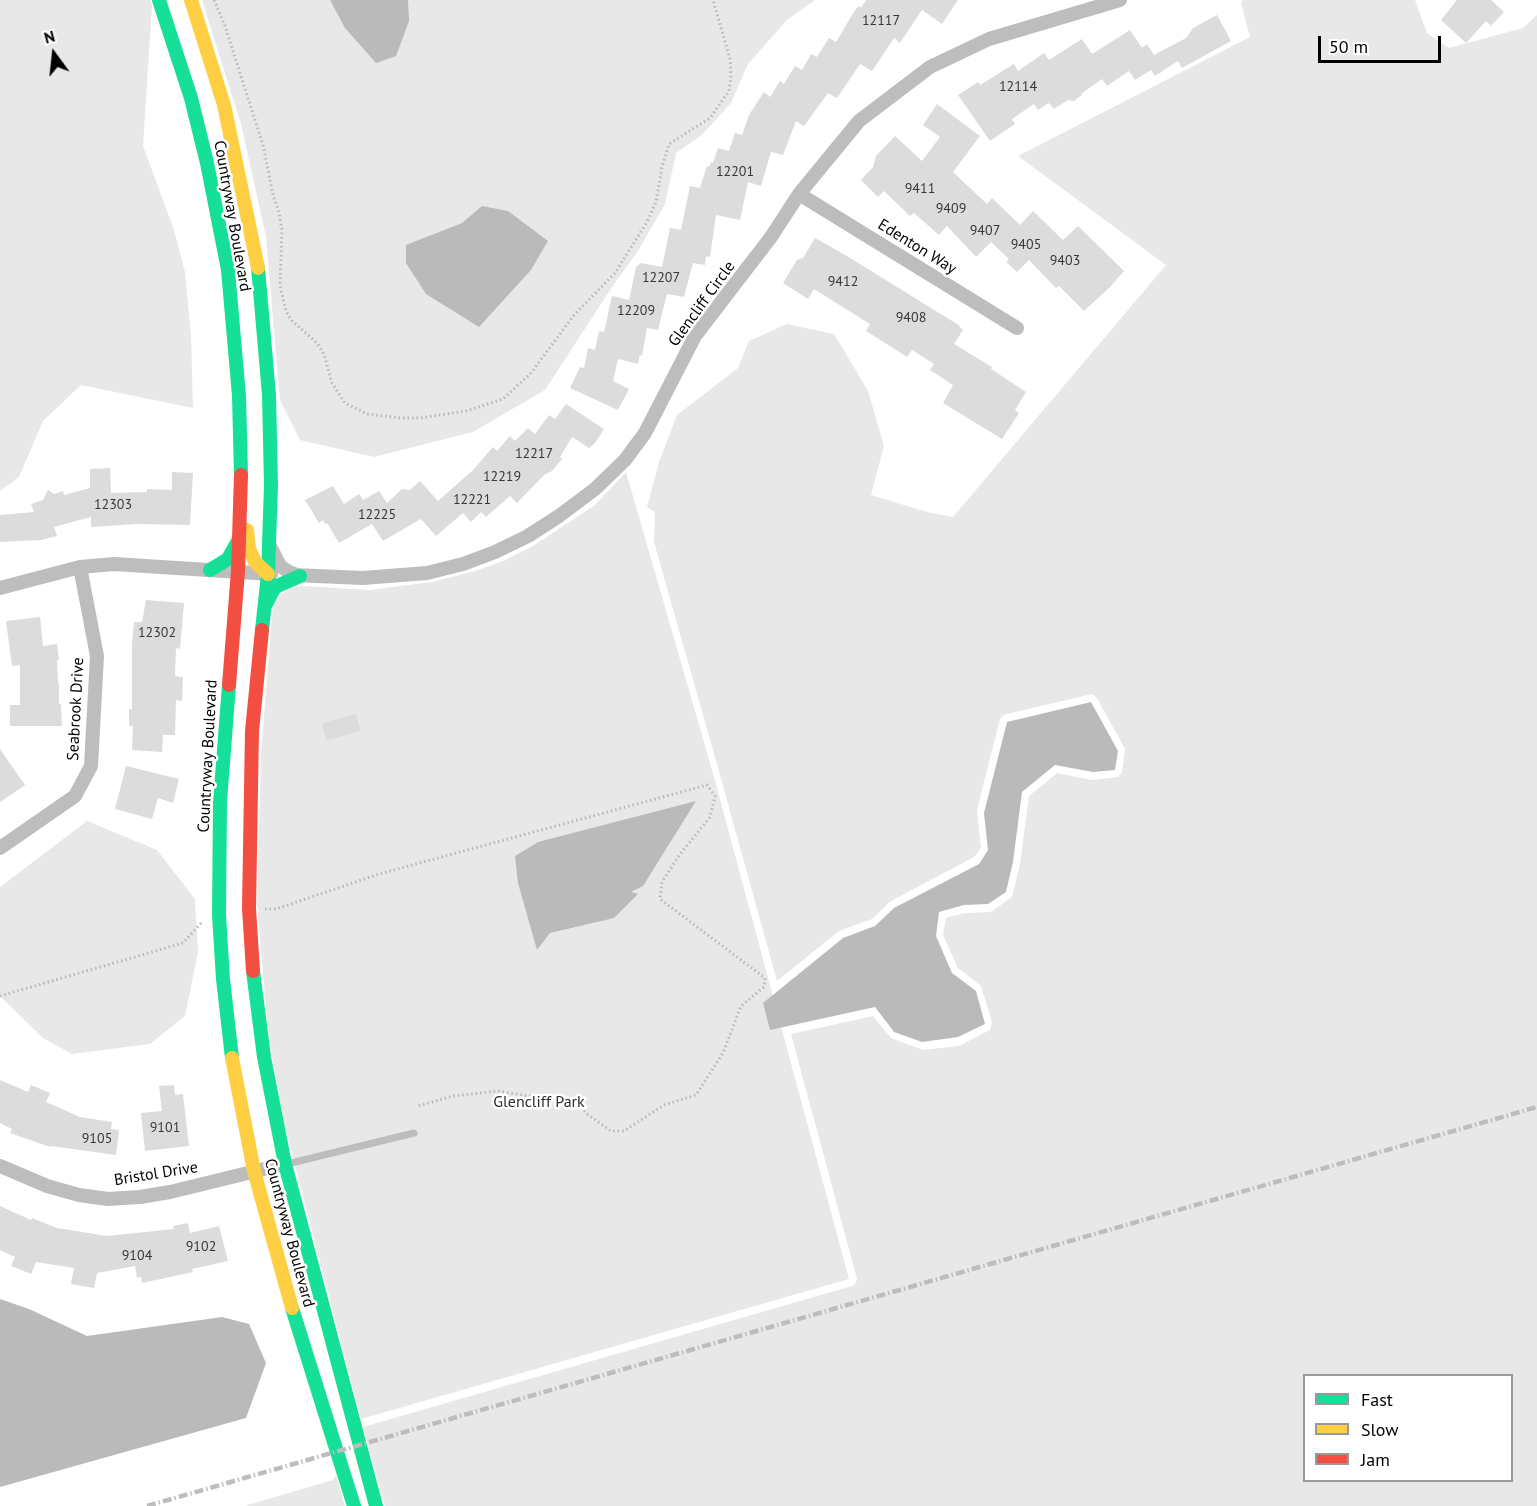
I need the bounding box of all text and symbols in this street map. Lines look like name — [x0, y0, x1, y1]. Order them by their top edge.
house number: 12117 — [862, 13, 900, 29]
north arrow — [24, 24, 84, 84]
scale bar — [1321, 24, 1444, 62]
text: N — [42, 26, 57, 48]
text: 50 m — [1329, 35, 1368, 58]
house number: 12114 — [999, 79, 1037, 95]
street label: Countryway Boulevard — [209, 139, 255, 293]
house number: 12201 — [716, 164, 754, 180]
house number: 9411 — [905, 181, 935, 197]
house number: 9409 — [936, 201, 966, 217]
street label: Edenton Way — [874, 215, 960, 279]
house number: 9407 — [970, 223, 1000, 239]
house number: 9405 — [1011, 237, 1041, 253]
house number: 9403 — [1050, 253, 1080, 269]
street label: Glencliff Circle — [665, 258, 739, 350]
house number: 12207 — [642, 270, 680, 286]
house number: 9412 — [828, 274, 858, 290]
house number: 12209 — [617, 303, 655, 319]
house number: 9408 — [896, 310, 926, 326]
house number: 12217 — [515, 446, 553, 462]
house number: 12219 — [483, 469, 521, 485]
house number: 12221 — [453, 492, 491, 508]
house number: 12303 — [94, 497, 132, 513]
house number: 12225 — [358, 507, 396, 523]
house number: 12302 — [138, 625, 176, 641]
street label: Seabrook Drive — [64, 657, 88, 761]
street label: Countryway Boulevard — [194, 679, 222, 833]
park label: Glencliff Park — [493, 1092, 585, 1112]
house number: 9101 — [150, 1120, 180, 1136]
house number: 9105 — [82, 1131, 112, 1147]
street label: Countryway Boulevard — [260, 1157, 318, 1309]
street label: Bristol Drive — [113, 1158, 199, 1190]
house number: 9102 — [186, 1239, 216, 1255]
house number: 9104 — [122, 1248, 152, 1264]
legend — [1303, 1374, 1513, 1482]
text: Fast — [1361, 1388, 1393, 1411]
text: Slow — [1361, 1418, 1399, 1441]
text: Jam — [1361, 1448, 1390, 1471]

